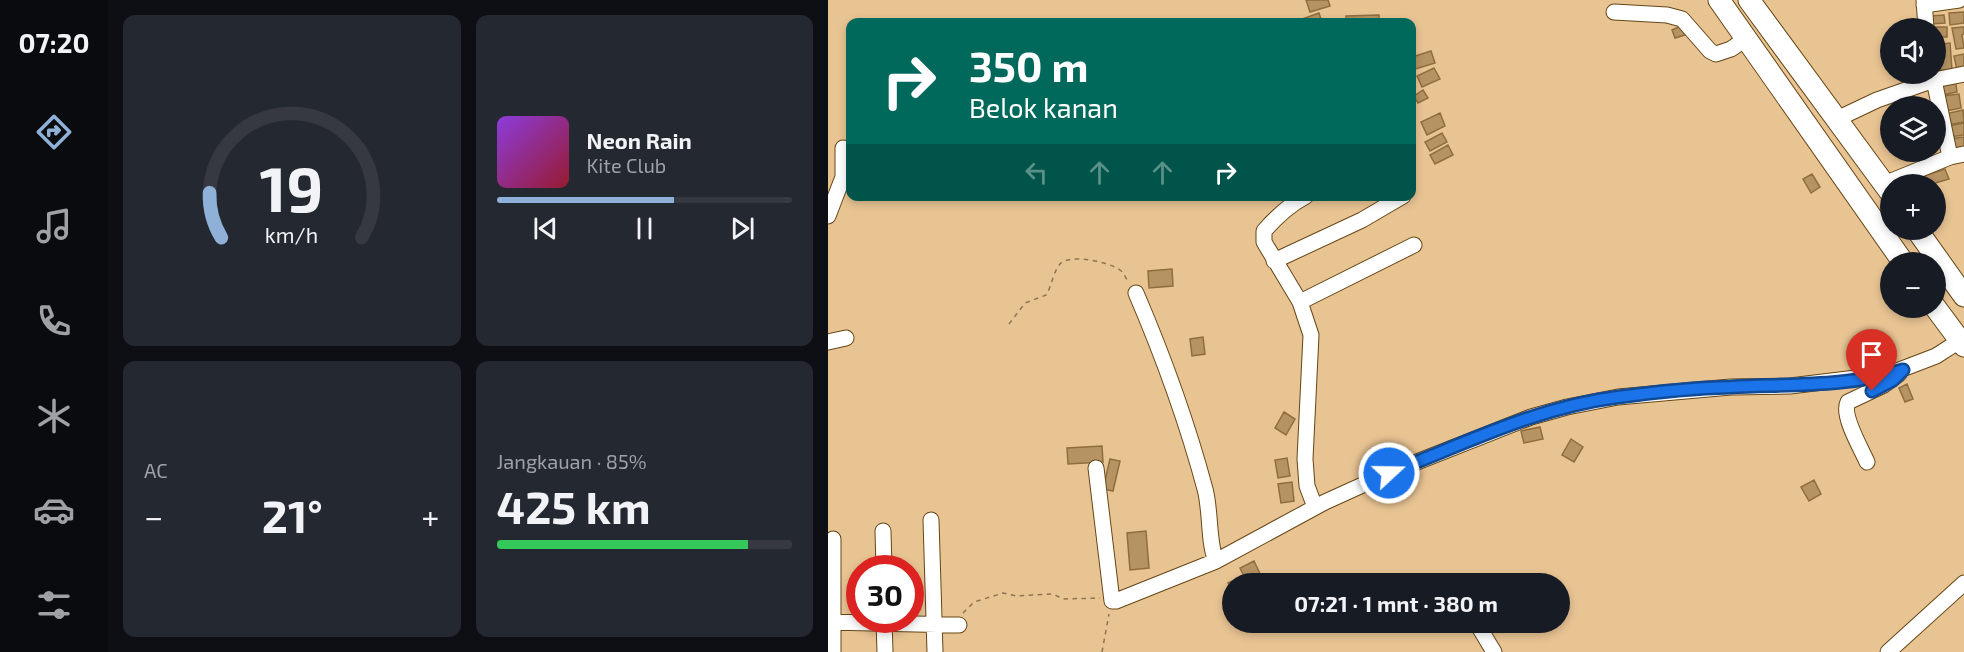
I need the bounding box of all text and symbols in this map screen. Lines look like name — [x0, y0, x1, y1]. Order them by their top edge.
map controls — [1880, 18, 1946, 318]
button: sound — [1880, 18, 1946, 84]
text: 07:20 — [19, 26, 89, 58]
text: 350 m — [969, 40, 1089, 90]
icon: right — [870, 42, 948, 120]
text: Belok kanan — [969, 91, 1118, 123]
button: layers — [1880, 96, 1946, 162]
icon: directions — [33, 111, 75, 153]
text: Neon Rain — [587, 127, 692, 153]
text: 19 — [260, 150, 324, 225]
text: Kite Club — [587, 153, 666, 177]
icon: left — [1020, 156, 1053, 189]
icon: ahead — [1083, 156, 1116, 189]
icon: ahead — [1146, 156, 1179, 189]
icon: right — [1209, 156, 1242, 189]
button: + — [1880, 174, 1946, 240]
icon: music — [33, 205, 75, 247]
icon: previous — [529, 212, 562, 245]
icon: pause — [628, 212, 661, 245]
icon: next — [726, 212, 759, 245]
text: km/h — [265, 222, 318, 247]
button: − — [1880, 252, 1946, 318]
icon: phone — [33, 300, 75, 342]
pin — [1846, 329, 1897, 391]
icon: arrive — [1855, 338, 1888, 371]
icon: climate — [33, 395, 75, 437]
position arrow — [1357, 441, 1421, 505]
text: Jangkauan · 85% — [497, 449, 647, 473]
text: AC — [144, 458, 168, 482]
text: 425 km — [497, 479, 651, 533]
text: 21° — [262, 488, 323, 542]
icon: car — [33, 489, 75, 531]
text: − — [144, 496, 163, 536]
text: + — [421, 496, 439, 536]
speed limit sign: 30 — [846, 555, 924, 633]
icon: filters — [33, 584, 75, 626]
text: 07:21 · 1 mnt · 380 m — [1294, 590, 1498, 616]

